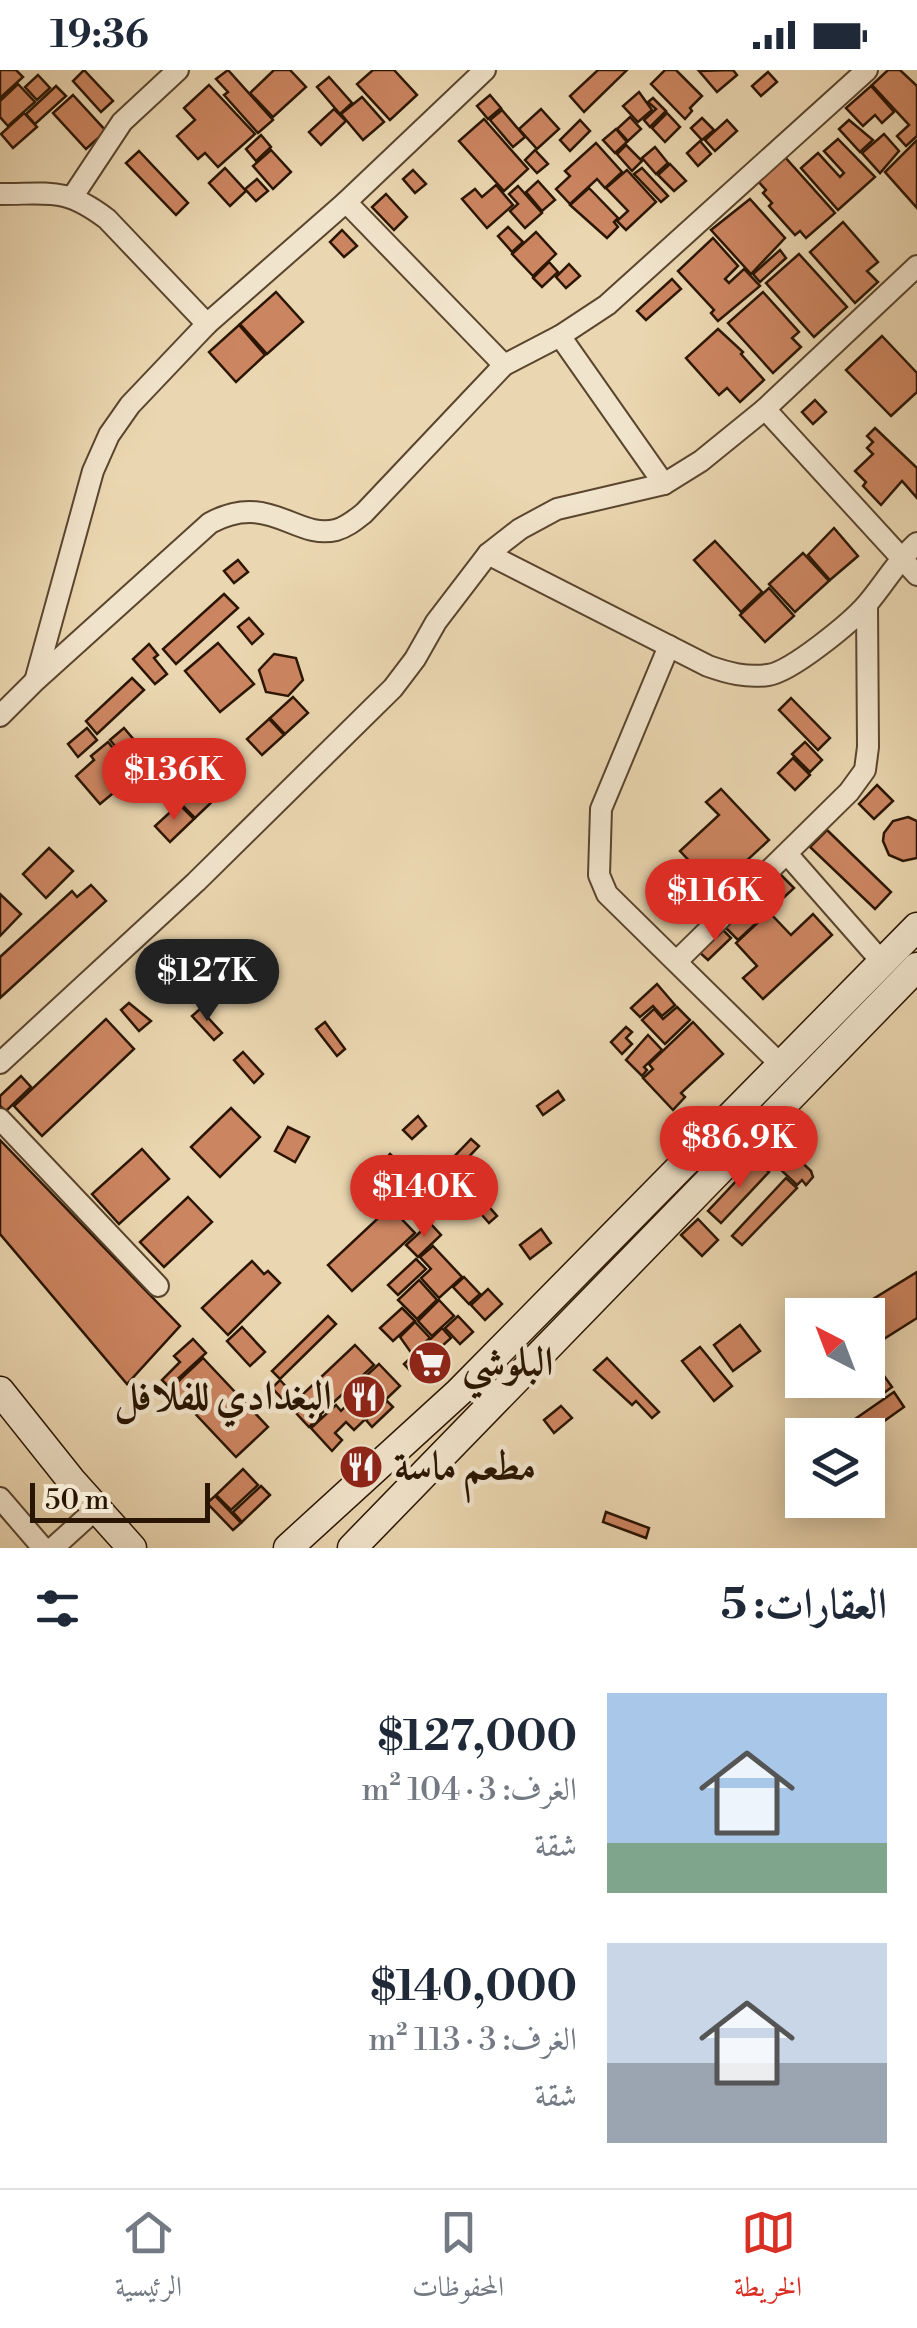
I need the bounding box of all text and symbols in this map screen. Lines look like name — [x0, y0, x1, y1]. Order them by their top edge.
text: 19:36 — [50, 12, 149, 59]
pin: $136K — [104, 738, 244, 823]
text: $136K — [124, 750, 224, 790]
pin: $116K — [645, 859, 785, 944]
text: $116K — [667, 871, 763, 911]
pin: $127K — [137, 939, 277, 1024]
text: $127K — [157, 951, 257, 991]
pin: $86.9K — [658, 1106, 820, 1191]
text: $86.9K — [682, 1118, 796, 1158]
pin: $140K — [354, 1155, 494, 1240]
text: $140K — [372, 1167, 476, 1207]
north arrow — [785, 1298, 885, 1398]
map controls — [785, 1298, 885, 1518]
place label: البلوشي — [462, 1338, 553, 1399]
supermarket icon: البلوشي — [407, 1340, 453, 1386]
place label: البغدادي للفلافل — [114, 1372, 332, 1428]
restaurant icon: البغدادي للفلافل — [341, 1374, 387, 1420]
button: layers — [785, 1418, 885, 1518]
place label: مطعم ماسة — [394, 1442, 536, 1503]
restaurant icon: مطعم ماسة — [338, 1444, 384, 1490]
scale bar — [30, 1478, 210, 1522]
text: 50 m — [45, 1483, 109, 1518]
text: العقارات: 5 — [721, 1579, 887, 1632]
icon: filters — [30, 1581, 85, 1636]
text: $127,000 — [378, 1711, 577, 1764]
icon: home — [687, 1733, 807, 1853]
text: الغرف: 3 · 104 m² — [361, 1770, 577, 1810]
text: شقة — [535, 1826, 577, 1866]
text: $140,000 — [371, 1961, 577, 2014]
icon: home — [687, 1983, 807, 2103]
text: الغرف: 3 · 113 m² — [368, 2020, 577, 2060]
text: شقة — [535, 2076, 577, 2116]
tab: الرئيسية — [115, 2205, 182, 2314]
tab: المحفوظات — [412, 2205, 504, 2314]
tab: الخريطة — [734, 2205, 802, 2314]

